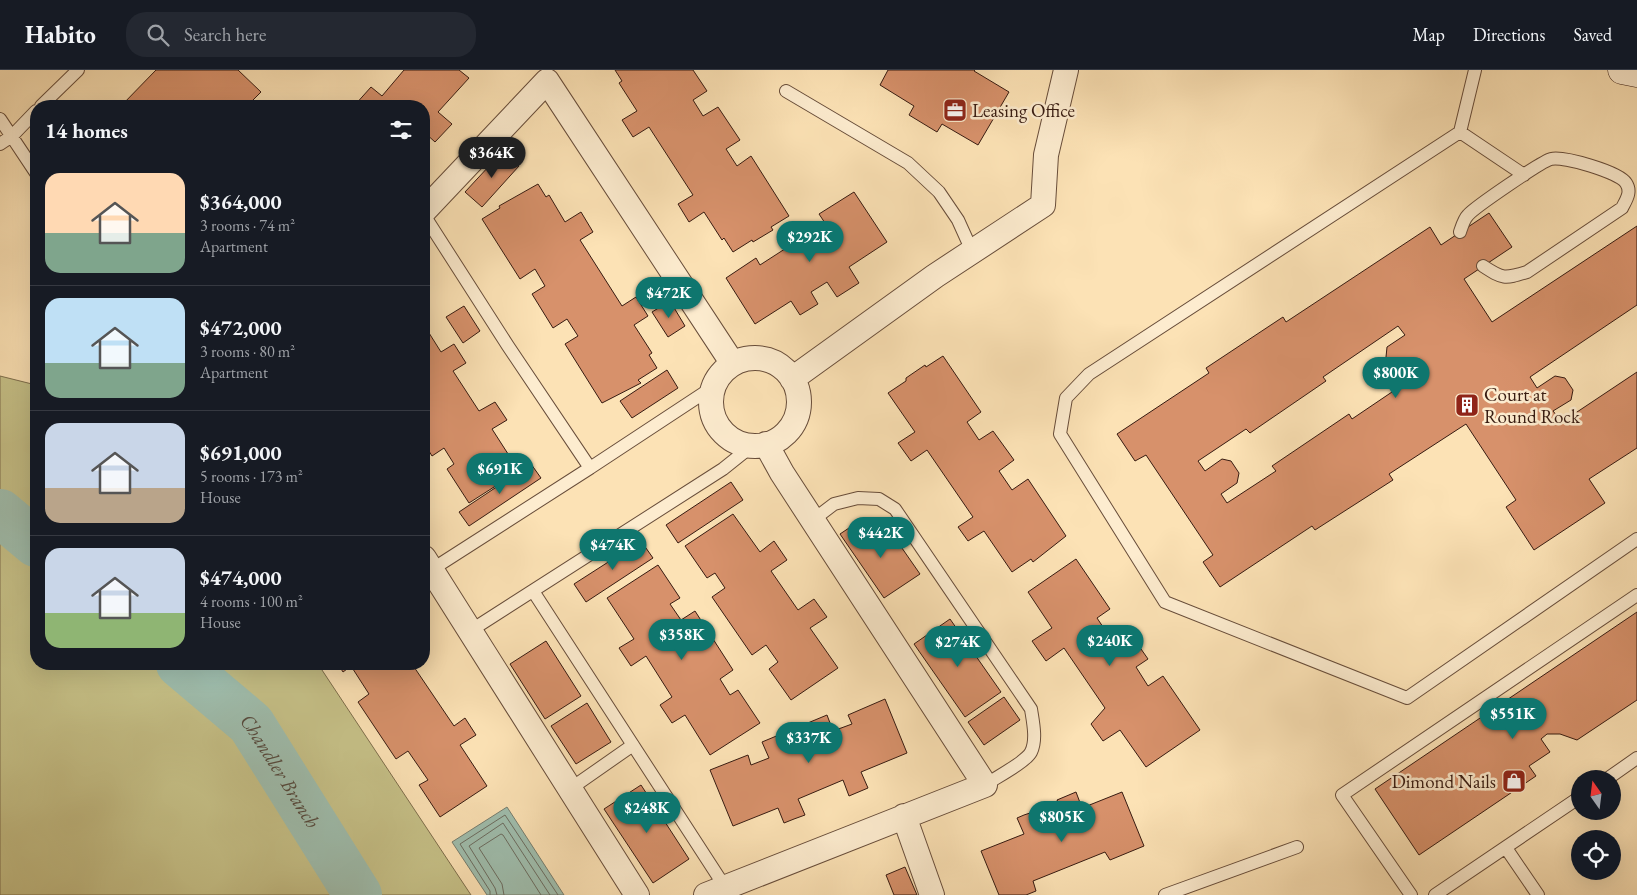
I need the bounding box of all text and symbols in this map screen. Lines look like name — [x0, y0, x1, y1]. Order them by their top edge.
search box — [126, 12, 476, 57]
text: Habito — [25, 19, 96, 50]
icon: search — [144, 21, 172, 49]
text: Search here — [184, 22, 266, 47]
text: Map — [1413, 23, 1445, 46]
text: Directions — [1473, 23, 1545, 46]
text: Saved — [1573, 23, 1612, 46]
office icon: Leasing Office — [942, 97, 968, 123]
place label: Leasing Office — [972, 98, 1075, 123]
icon: filters — [387, 116, 415, 144]
text: 14 homes — [45, 117, 128, 144]
pin: $364K — [457, 136, 527, 179]
text: $364K — [470, 142, 514, 163]
text: $364,000 — [200, 188, 282, 215]
icon: home — [85, 193, 145, 253]
text: 3 rooms · 74 m² — [200, 215, 295, 236]
pin: $292K — [775, 220, 845, 263]
text: $292K — [788, 226, 832, 247]
text: Apartment — [200, 236, 268, 257]
pin: $472K — [634, 276, 704, 319]
text: $472K — [647, 282, 691, 303]
text: $472,000 — [200, 314, 282, 341]
icon: home — [85, 318, 145, 378]
text: 3 rooms · 80 m² — [200, 341, 295, 362]
pin: $800K — [1361, 356, 1431, 399]
text: Apartment — [200, 362, 268, 383]
text: $800K — [1374, 362, 1418, 383]
place label: Court at Round Rock — [1484, 382, 1581, 429]
building icon: Court at Round Rock — [1454, 392, 1480, 418]
text: $691,000 — [200, 439, 282, 466]
icon: home — [85, 443, 145, 503]
pin: $691K — [465, 452, 535, 495]
text: $691K — [478, 458, 522, 479]
text: 5 rooms · 173 m² — [200, 466, 303, 487]
text: House — [200, 487, 241, 508]
pin: $442K — [846, 516, 916, 559]
text: $442K — [859, 522, 903, 543]
pin: $474K — [578, 528, 648, 571]
text: $474K — [591, 534, 635, 555]
text: $474,000 — [200, 564, 282, 591]
icon: home — [85, 568, 145, 628]
text: 4 rooms · 100 m² — [200, 591, 303, 612]
text: House — [200, 612, 241, 633]
pin: $358K — [647, 618, 717, 661]
text: $358K — [660, 624, 704, 645]
pin: $240K — [1075, 624, 1145, 667]
pin: $274K — [923, 626, 993, 668]
text: $240K — [1088, 630, 1132, 651]
text: $274K — [936, 631, 980, 652]
pin: $551K — [1478, 698, 1548, 740]
text: $551K — [1491, 703, 1535, 724]
water label: Chandler Branch — [235, 708, 326, 833]
pin: $337K — [774, 722, 844, 764]
text: $337K — [787, 727, 831, 748]
shop icon: Dimond Nails — [1501, 768, 1527, 794]
place label: Dimond Nails — [1391, 769, 1496, 794]
north arrow — [1571, 770, 1621, 820]
map controls — [1571, 770, 1621, 880]
pin: $248K — [612, 792, 682, 834]
text: $248K — [625, 797, 669, 818]
pin: $805K — [1027, 800, 1097, 843]
text: $805K — [1040, 806, 1084, 827]
button: locate — [1571, 830, 1621, 880]

